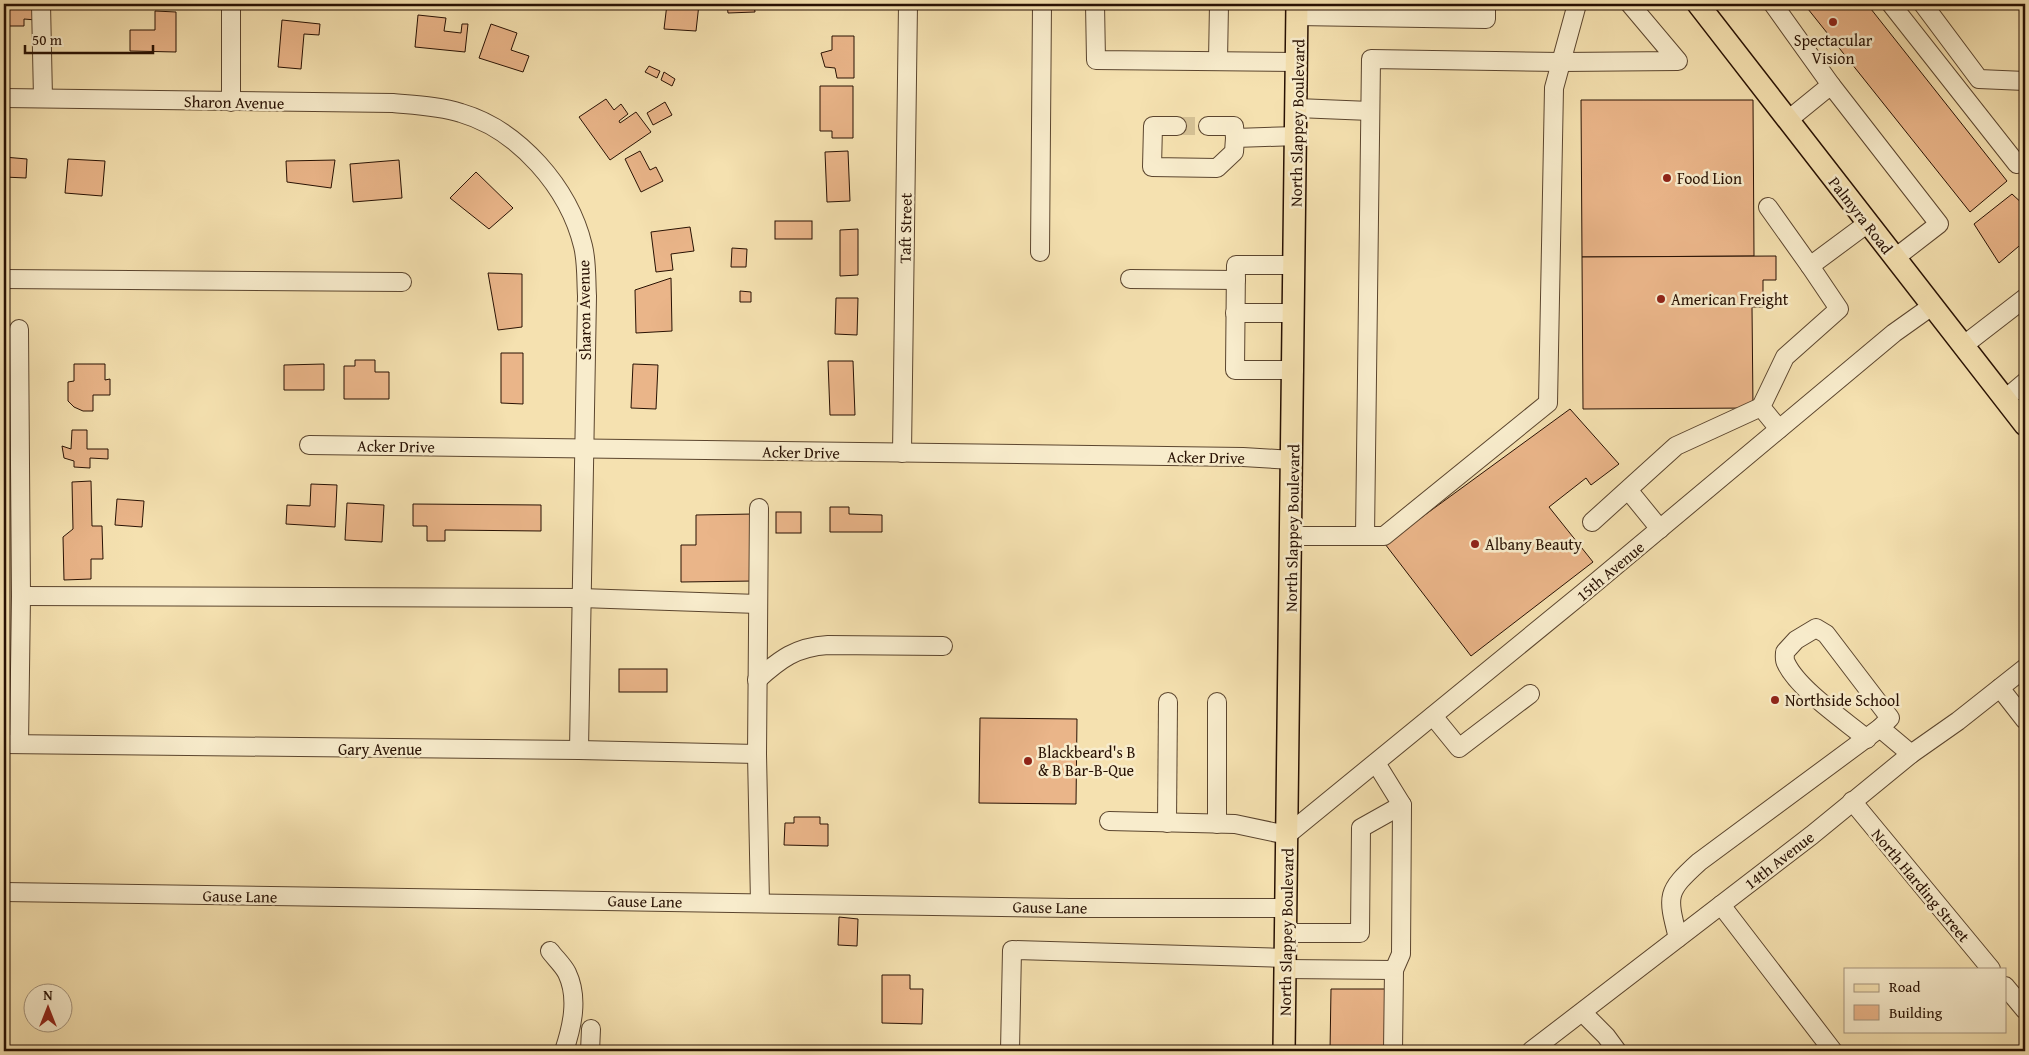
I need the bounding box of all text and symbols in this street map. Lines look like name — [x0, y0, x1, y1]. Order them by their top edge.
marker: Spectacular Vision — [1827, 16, 1839, 28]
scale bar — [25, 22, 152, 54]
place label: Spectacular Vision — [1794, 28, 1873, 70]
text: 50 m — [32, 29, 63, 50]
street label: North Slappey Boulevard — [1284, 39, 1310, 207]
street label: Sharon Avenue — [184, 89, 284, 115]
place label: Food Lion — [1677, 166, 1742, 190]
street label: Palmyra Road — [1823, 171, 1899, 259]
marker: Food Lion — [1661, 172, 1673, 184]
street label: Taft Street — [892, 192, 918, 264]
street label: Sharon Avenue — [571, 260, 597, 360]
place label: American Freight — [1671, 287, 1789, 311]
marker: American Freight — [1655, 293, 1667, 305]
street label: Acker Drive — [357, 433, 435, 459]
street label: Acker Drive — [762, 439, 840, 465]
street label: Acker Drive — [1167, 444, 1245, 470]
street label: North Slappey Boulevard — [1279, 444, 1305, 612]
place label: Albany Beauty — [1485, 532, 1582, 556]
street label: 15th Avenue — [1571, 535, 1649, 607]
marker: Albany Beauty — [1469, 538, 1481, 550]
place label: Northside School — [1785, 688, 1900, 712]
marker: Northside School — [1769, 694, 1781, 706]
street label: Gary Avenue — [338, 737, 422, 761]
place label: Blackbeard's B & B Bar-B-Que — [1038, 740, 1136, 782]
marker: Blackbeard's B & B Bar-B-Que — [1022, 755, 1034, 767]
street label: North Harding Street — [1866, 823, 1976, 947]
street label: 14th Avenue — [1739, 825, 1819, 895]
street label: North Slappey Boulevard — [1273, 848, 1299, 1016]
street label: Gause Lane — [202, 883, 278, 909]
street label: Gause Lane — [607, 888, 683, 914]
street label: Gause Lane — [1012, 894, 1088, 920]
legend — [1844, 968, 2006, 1032]
text: Road — [1889, 976, 1920, 997]
north arrow — [22, 982, 72, 1032]
text: N — [43, 985, 53, 1005]
text: Building — [1889, 1002, 1943, 1023]

